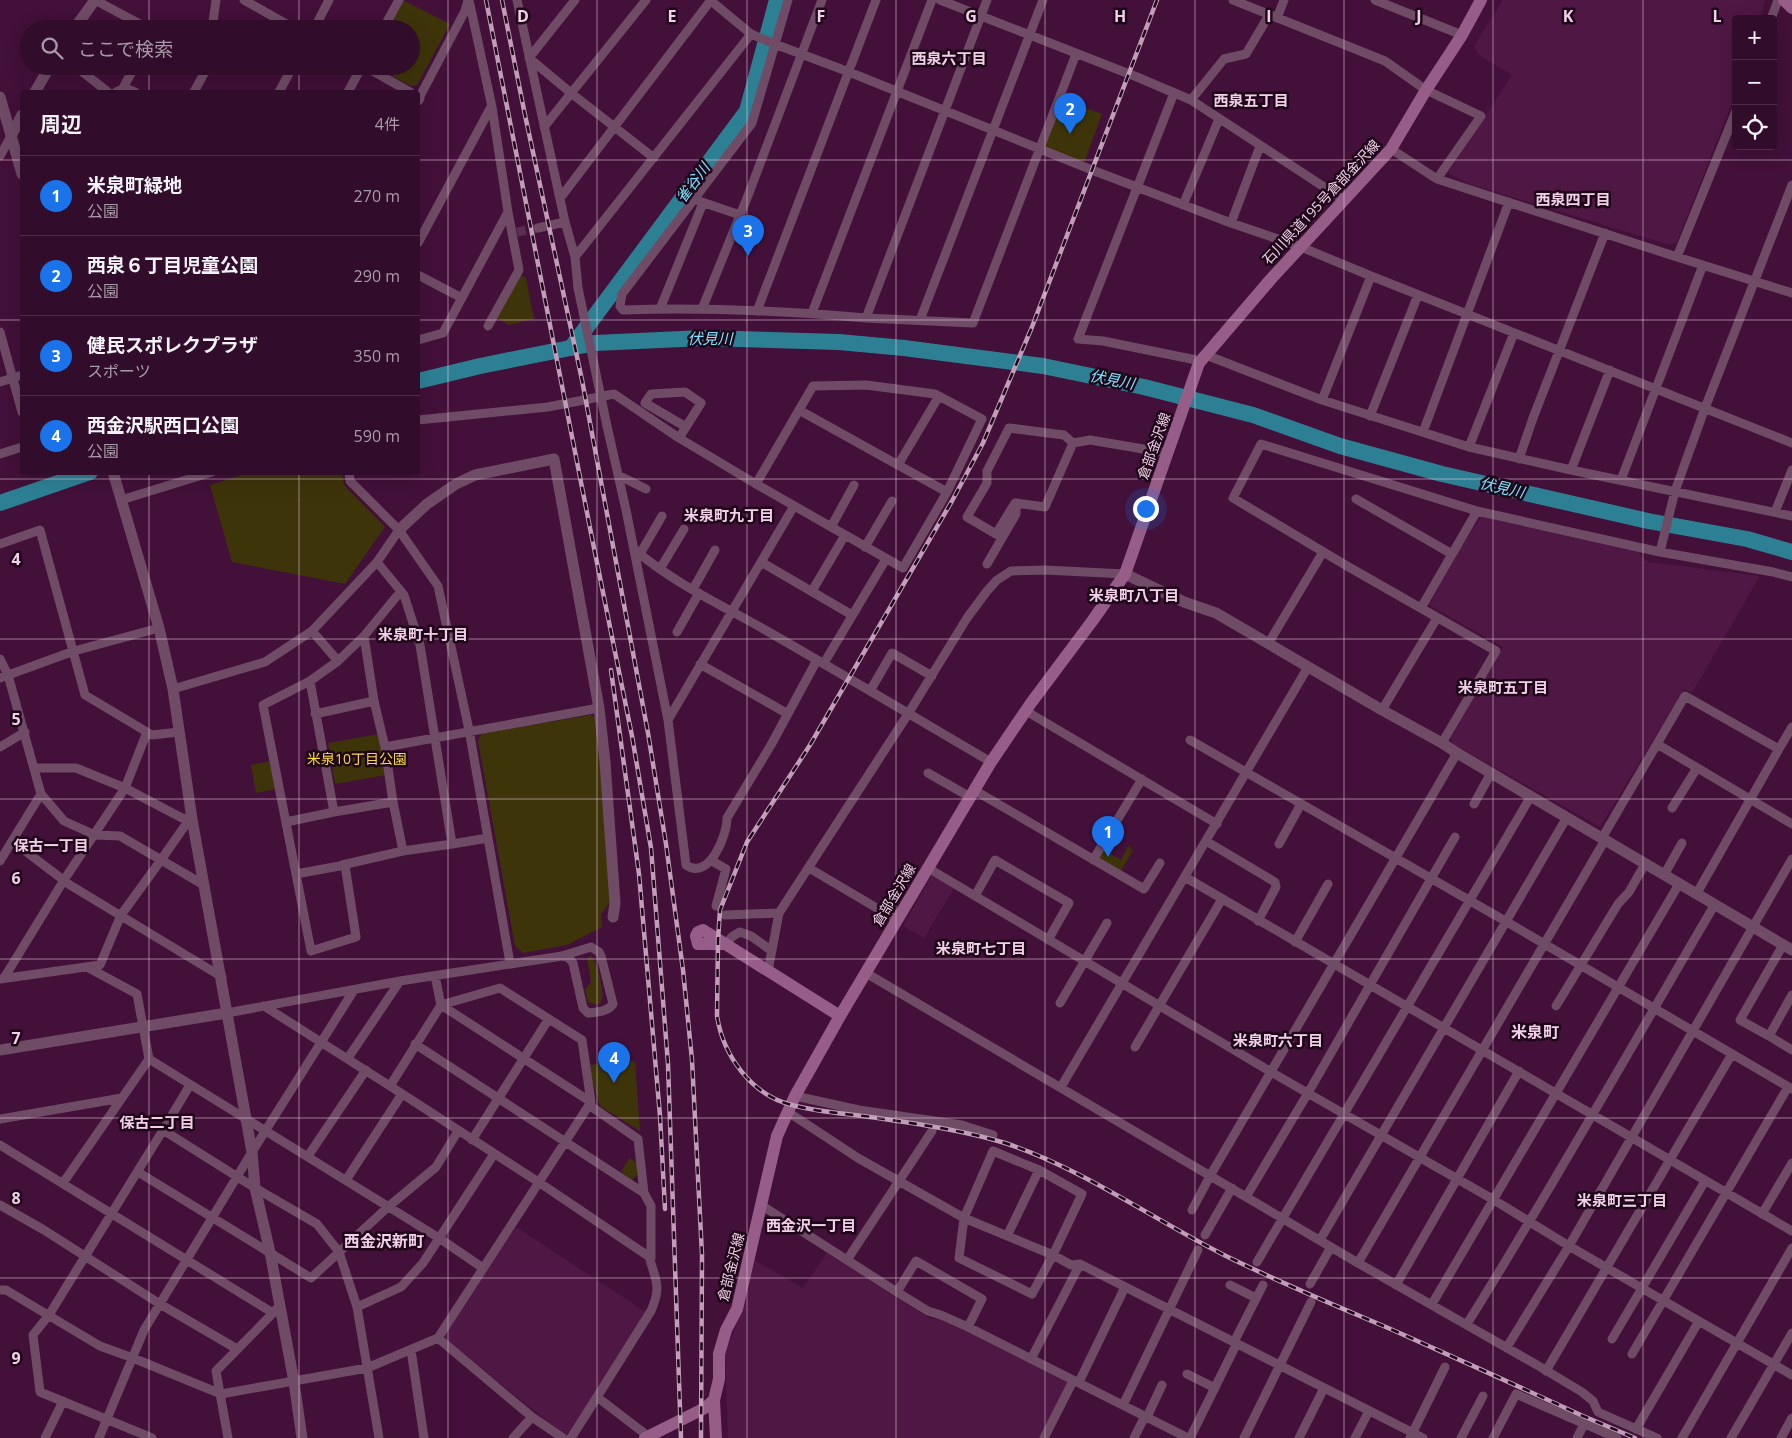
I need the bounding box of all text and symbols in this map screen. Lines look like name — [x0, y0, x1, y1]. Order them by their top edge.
text: D — [517, 5, 529, 27]
text: E — [668, 5, 677, 27]
text: F — [817, 5, 825, 27]
text: G — [965, 5, 977, 27]
text: H — [1114, 5, 1126, 27]
text: I — [1266, 5, 1272, 27]
text: J — [1414, 5, 1422, 27]
text: K — [1563, 5, 1574, 27]
text: L — [1712, 5, 1722, 27]
map controls — [1732, 15, 1777, 150]
button: + — [1732, 15, 1777, 60]
search box — [20, 20, 420, 75]
icon: search — [38, 34, 66, 62]
text: ここで検索 — [78, 36, 173, 62]
district label: 西泉六丁目 — [911, 48, 987, 68]
button: − — [1732, 60, 1777, 105]
district label: 西泉五丁目 — [1213, 90, 1289, 110]
pin: 2 — [1054, 93, 1086, 134]
button: locate — [1732, 105, 1777, 150]
text: 周辺 — [40, 110, 82, 138]
text: 4件 — [375, 113, 400, 135]
street label: 石川県道195号倉部金沢線 — [1258, 135, 1384, 268]
water label: 雀谷川 — [671, 157, 715, 206]
text: 米泉町緑地 — [87, 172, 182, 198]
text: 1 — [51, 185, 61, 207]
text: 270 m — [354, 185, 400, 207]
district label: 西泉四丁目 — [1535, 189, 1611, 209]
text: 公園 — [87, 200, 119, 222]
pin: 3 — [732, 215, 764, 256]
text: 西泉６丁目児童公園 — [87, 252, 258, 278]
text: 2 — [51, 265, 61, 287]
text: 290 m — [354, 265, 400, 287]
text: 公園 — [87, 280, 119, 302]
water label: 伏見川 — [687, 328, 734, 348]
text: 健民スポレクプラザ — [87, 332, 258, 358]
text: 3 — [51, 345, 61, 367]
text: 350 m — [354, 345, 400, 367]
text: スポーツ — [87, 360, 151, 382]
water label: 伏見川 — [1088, 365, 1138, 394]
street label: 倉部金沢線 — [1133, 410, 1174, 482]
text: 西金沢駅西口公園 — [87, 412, 239, 438]
text: 4 — [51, 425, 61, 447]
text: 590 m — [354, 425, 400, 447]
text: 公園 — [87, 440, 119, 462]
water label: 伏見川 — [1478, 472, 1528, 502]
your location — [1133, 496, 1159, 522]
district label: 米泉町九丁目 — [684, 505, 774, 525]
text: 4 — [11, 548, 21, 570]
district label: 米泉町八丁目 — [1089, 585, 1179, 605]
district label: 米泉町十丁目 — [378, 624, 468, 644]
district label: 米泉町五丁目 — [1458, 677, 1548, 697]
text: 5 — [11, 708, 21, 730]
park label: 米泉10丁目公園 — [307, 749, 407, 768]
pin: 1 — [1092, 816, 1124, 857]
district label: 保古一丁目 — [13, 835, 89, 855]
street label: 倉部金沢線 — [867, 860, 920, 930]
text: 6 — [11, 867, 21, 889]
district label: 米泉町七丁目 — [936, 938, 1026, 958]
district label: 米泉町 — [1511, 1021, 1559, 1043]
text: 7 — [11, 1027, 21, 1049]
district label: 米泉町六丁目 — [1233, 1030, 1323, 1050]
pin: 4 — [598, 1042, 630, 1083]
district label: 保古二丁目 — [119, 1112, 195, 1132]
text: 8 — [11, 1187, 21, 1209]
district label: 米泉町三丁目 — [1577, 1190, 1667, 1210]
district label: 西金沢一丁目 — [766, 1215, 856, 1235]
district label: 西金沢新町 — [344, 1230, 424, 1252]
street label: 倉部金沢線 — [713, 1231, 748, 1303]
text: 9 — [11, 1347, 21, 1369]

